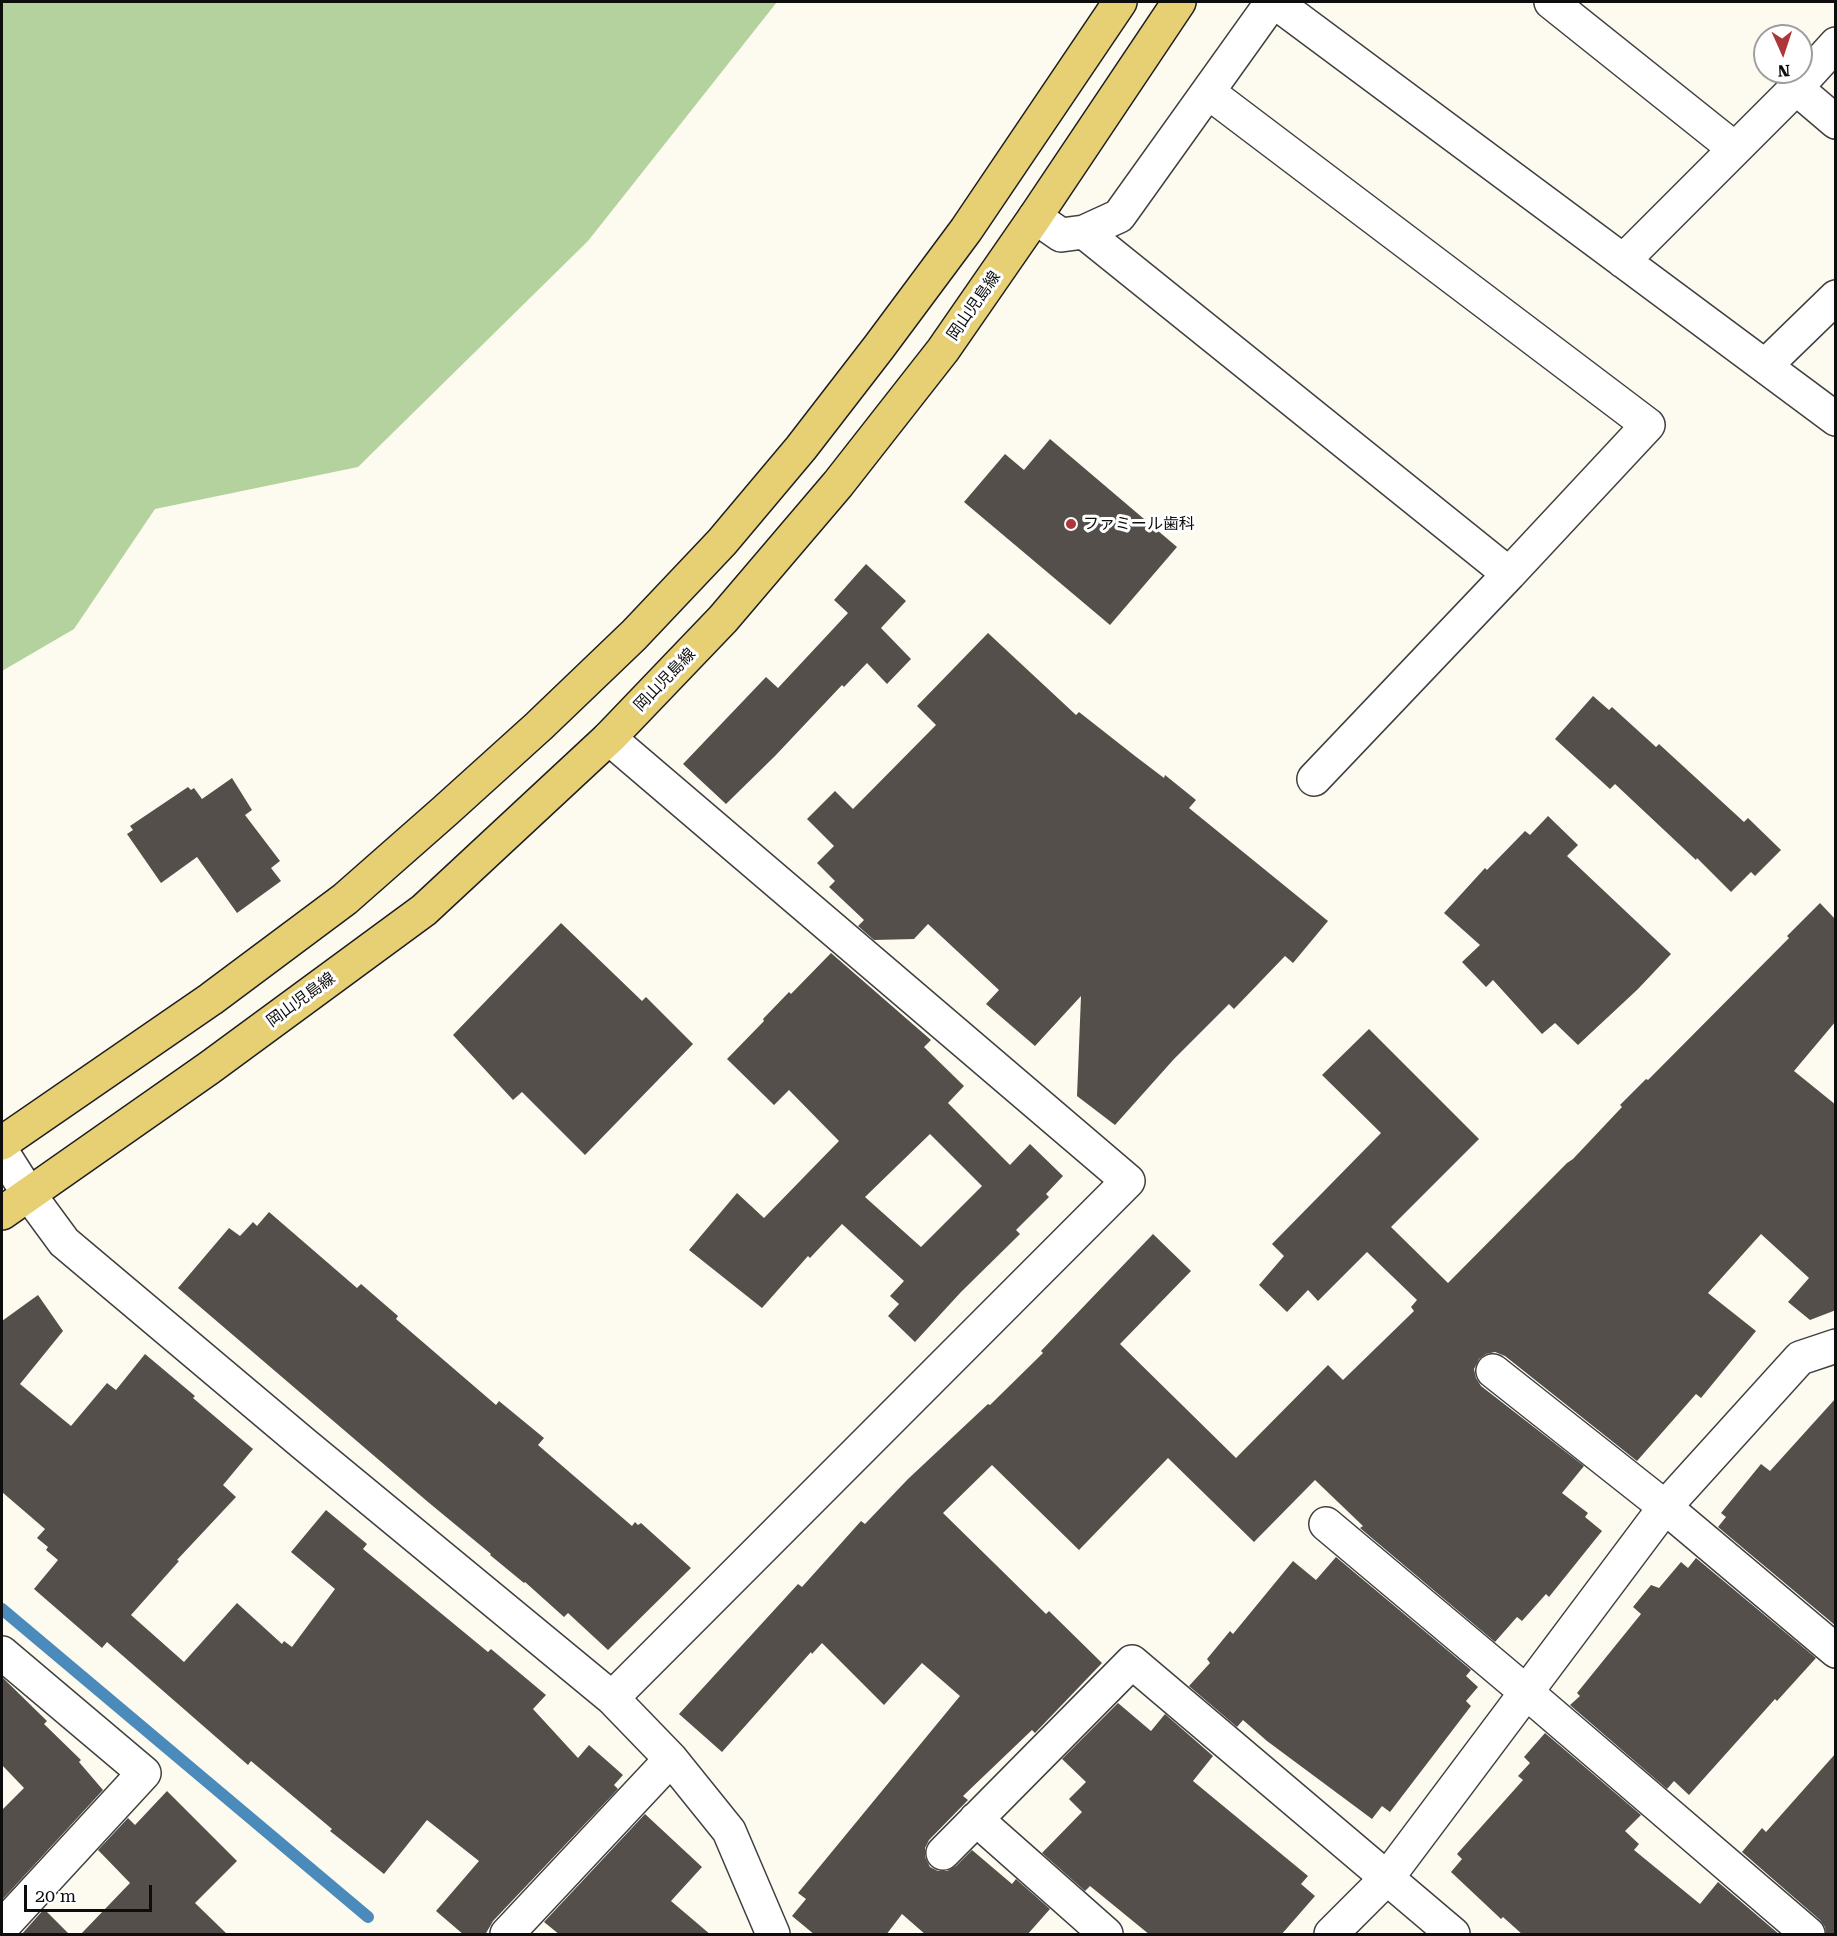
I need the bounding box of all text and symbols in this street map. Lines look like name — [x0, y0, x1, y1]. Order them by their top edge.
north arrow — [1753, 24, 1813, 84]
text: N — [1777, 61, 1791, 80]
street label: 岡山児島線 — [943, 268, 1005, 344]
place label: ファミール歯科 — [1083, 514, 1195, 534]
marker: ファミール歯科 — [1064, 517, 1078, 531]
street label: 岡山児島線 — [630, 645, 700, 715]
street label: 岡山児島線 — [263, 969, 339, 1031]
scale bar — [27, 1873, 154, 1911]
text: 20 m — [35, 1885, 76, 1906]

